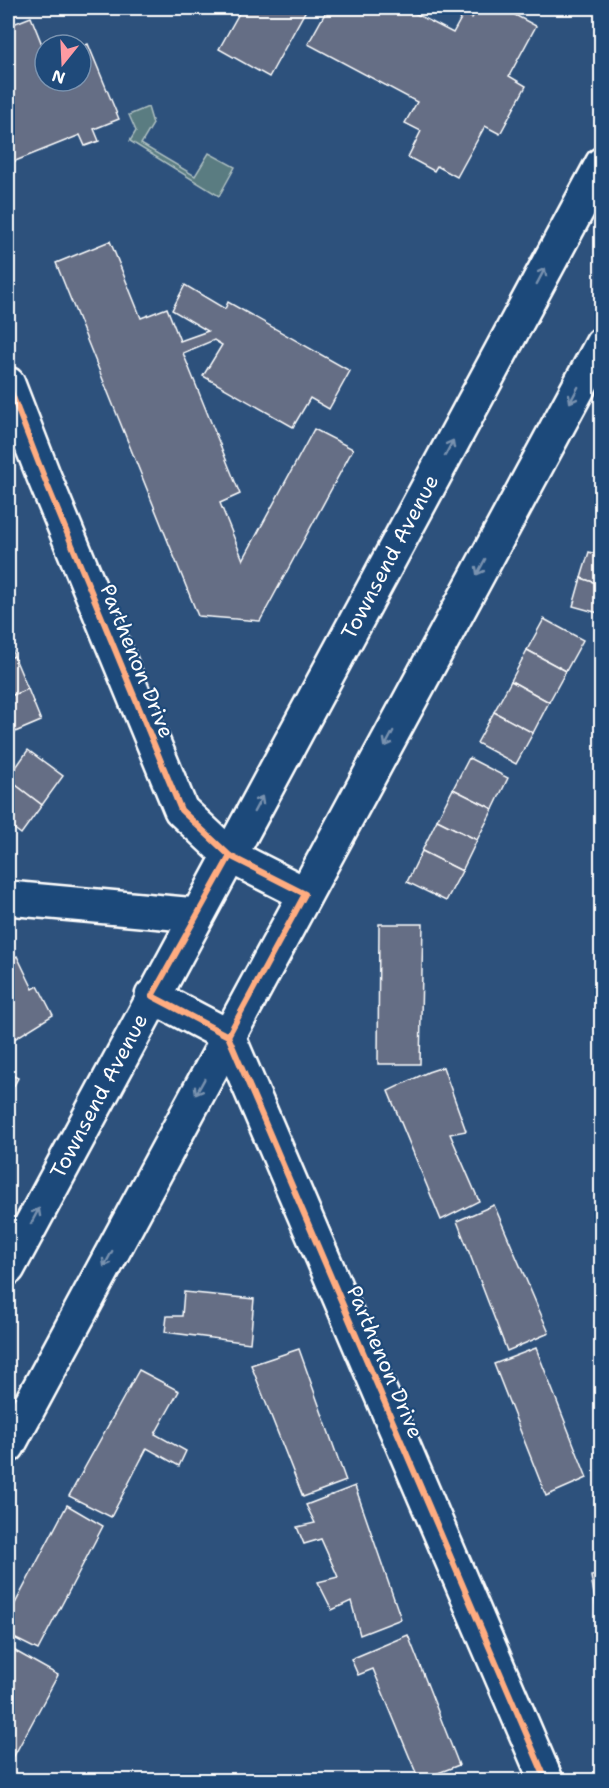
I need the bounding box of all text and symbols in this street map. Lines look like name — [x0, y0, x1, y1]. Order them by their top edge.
north arrow — [33, 33, 93, 93]
text: N — [49, 65, 68, 89]
one-way arrow — [535, 268, 547, 285]
one-way arrow — [568, 386, 580, 403]
one-way arrow — [444, 439, 455, 457]
street label: Townsend Avenue — [335, 470, 445, 644]
one-way arrow — [475, 558, 487, 575]
street label: Parthenon Drive — [93, 580, 181, 742]
one-way arrow — [383, 729, 394, 747]
one-way arrow — [252, 796, 264, 814]
street label: Townsend Avenue — [44, 1009, 154, 1183]
one-way arrow — [194, 1078, 206, 1095]
one-way arrow — [29, 1208, 41, 1225]
one-way arrow — [102, 1249, 113, 1267]
street label: Parthenon Drive — [340, 1281, 430, 1443]

